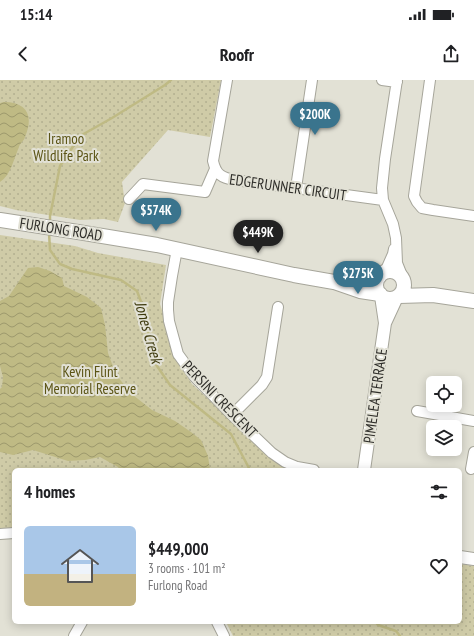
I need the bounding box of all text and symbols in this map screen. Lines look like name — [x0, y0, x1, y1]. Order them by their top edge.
text: 15:14 — [20, 5, 52, 24]
icon: back — [12, 43, 34, 65]
text: Roofr — [220, 43, 254, 66]
icon: share — [440, 43, 462, 65]
pin: $200K — [287, 102, 343, 136]
text: $200K — [299, 106, 331, 123]
park label: Iramoo Wildlife Park — [33, 129, 99, 165]
street label: EDGERUNNER CIRCUIT — [228, 169, 348, 205]
pin: $574K — [128, 198, 184, 232]
text: $574K — [140, 202, 172, 219]
street label: FURLONG ROAD — [18, 213, 104, 245]
pin: $449K — [230, 220, 286, 254]
text: $449K — [242, 224, 274, 241]
pin: $275K — [330, 261, 386, 295]
text: $275K — [342, 265, 374, 282]
water label: Jones Creek — [130, 298, 168, 367]
street label: PIMELEA TERRACE — [359, 347, 391, 445]
street label: PERSINI CRESCENT — [178, 356, 262, 442]
park label: Kevin Flint Memorial Reserve — [44, 362, 136, 398]
map controls — [426, 376, 462, 456]
button: locate — [426, 376, 462, 412]
button: layers — [426, 420, 462, 456]
text: 4 homes — [24, 481, 75, 503]
icon: filters — [428, 481, 450, 503]
text: $449,000 — [148, 538, 209, 560]
icon: home — [56, 542, 104, 590]
icon: heart — [428, 555, 450, 577]
text: 3 rooms · 101 m² — [148, 560, 226, 577]
text: Furlong Road — [148, 577, 207, 594]

